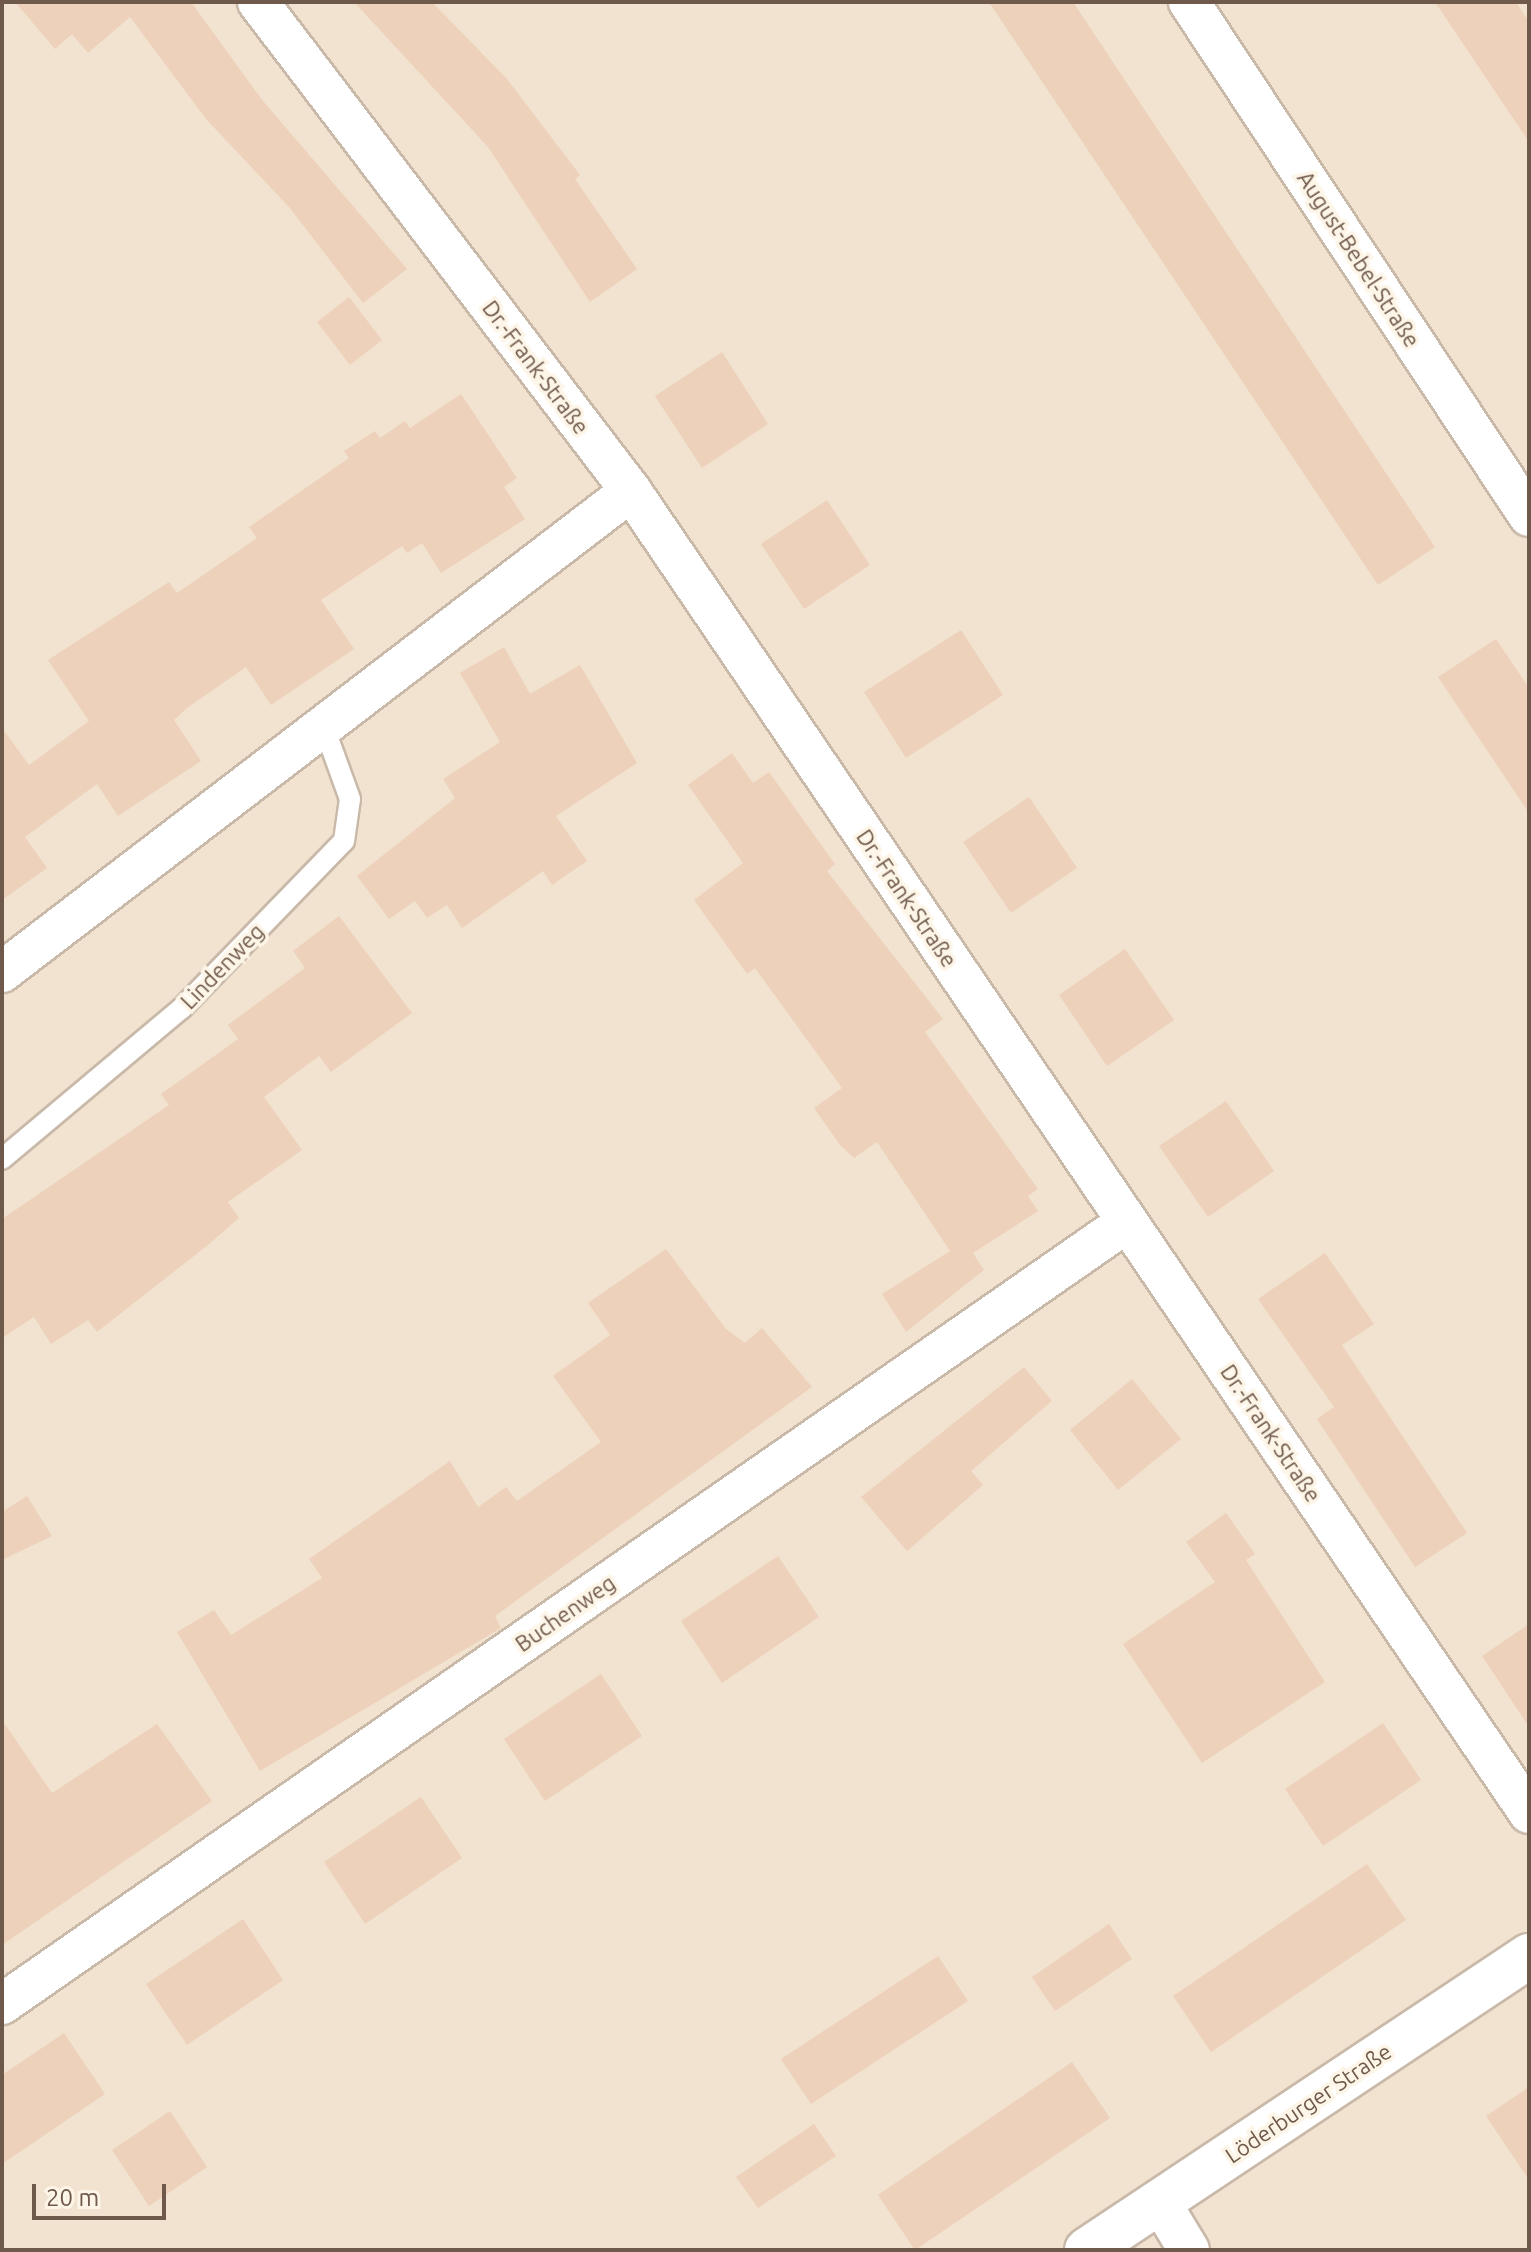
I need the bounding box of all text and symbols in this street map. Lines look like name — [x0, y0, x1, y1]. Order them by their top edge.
street label: August-Bebel-Straße — [1292, 166, 1426, 352]
street label: Dr.-Frank-Straße — [477, 295, 595, 439]
street label: Dr.-Frank-Straße — [851, 824, 963, 972]
street label: Lindenweg — [175, 918, 269, 1014]
street label: Dr.-Frank-Straße — [1215, 1359, 1327, 1507]
street label: Buchenweg — [510, 1569, 620, 1657]
street label: Löderburger Straße — [1220, 2038, 1396, 2168]
scale bar — [36, 2168, 170, 2218]
text: 20 m — [46, 2184, 99, 2211]

